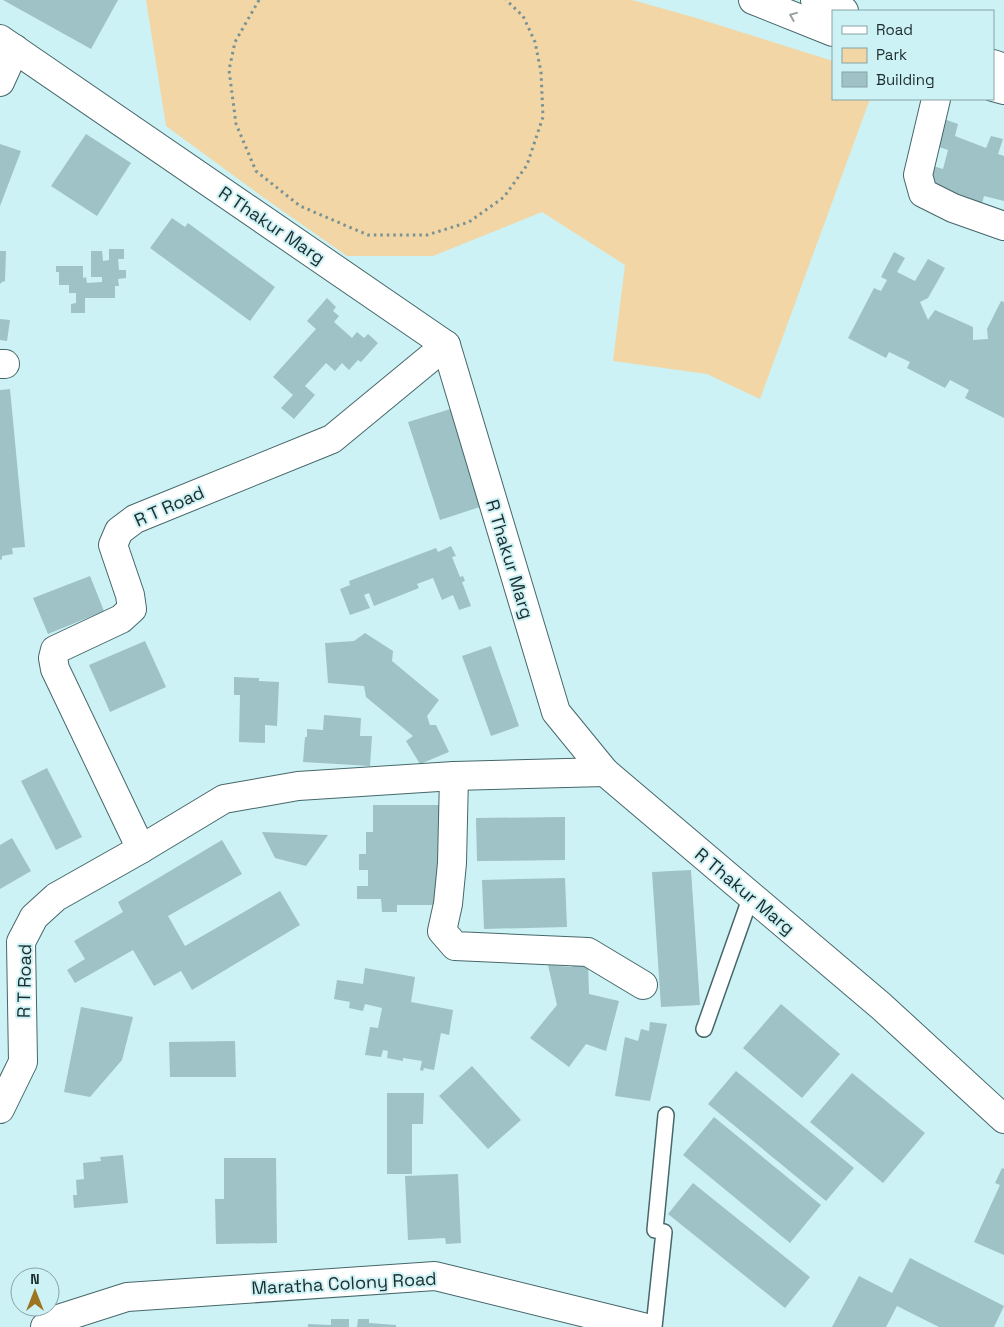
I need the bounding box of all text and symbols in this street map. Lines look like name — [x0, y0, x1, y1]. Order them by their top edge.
legend — [832, 10, 994, 100]
one-way arrow — [789, 12, 798, 22]
text: Road — [876, 20, 913, 39]
text: Park — [876, 45, 907, 64]
text: Building — [876, 70, 935, 89]
street label: R Thakur Marg — [214, 181, 330, 269]
street label: R T Road — [130, 480, 208, 532]
street label: R Thakur Marg — [481, 497, 539, 621]
street label: R Thakur Marg — [690, 842, 800, 940]
street label: R T Road — [12, 944, 36, 1018]
north arrow — [10, 1267, 60, 1317]
street label: Maratha Colony Road — [251, 1267, 437, 1299]
text: N — [30, 1270, 40, 1288]

